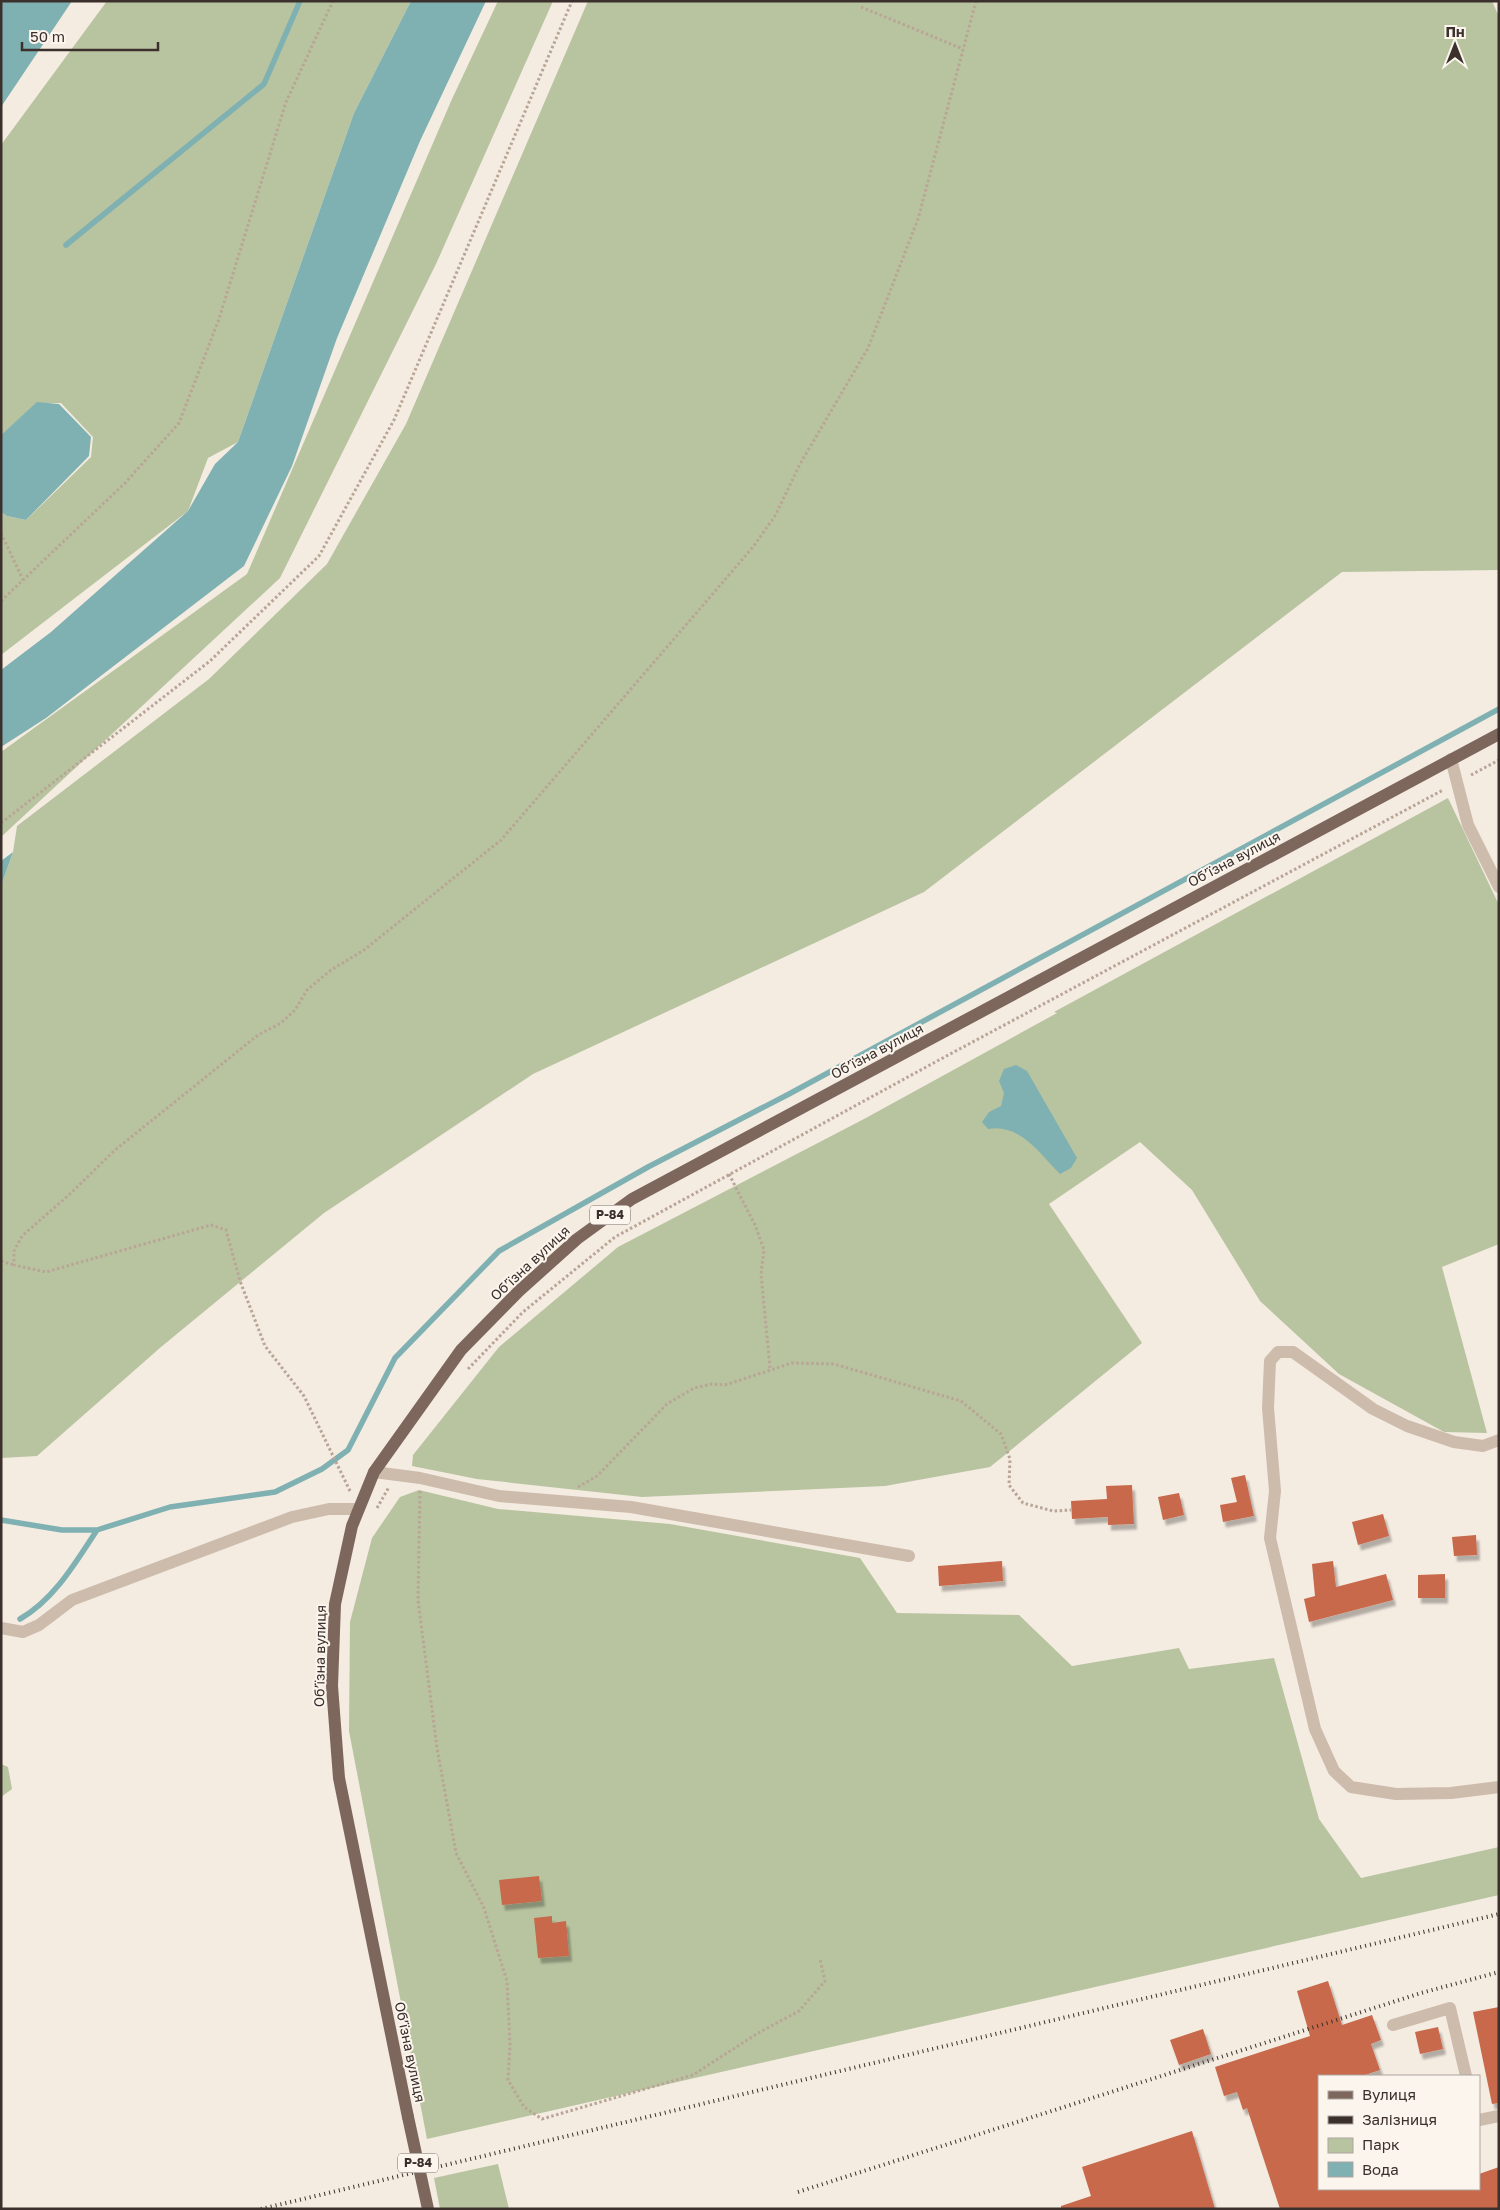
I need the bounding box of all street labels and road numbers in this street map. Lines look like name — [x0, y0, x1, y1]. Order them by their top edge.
street label: Обʼїзна вулиця — [1185, 827, 1283, 890]
street label: Обʼїзна вулиця — [828, 1019, 926, 1082]
road number: Р-84 — [590, 1206, 630, 1224]
street label: Обʼїзна вулиця — [486, 1222, 573, 1304]
street label: Обʼїзна вулиця — [310, 1605, 329, 1707]
street label: Обʼїзна вулиця — [392, 2000, 429, 2104]
road number: Р-84 — [398, 2154, 438, 2172]

